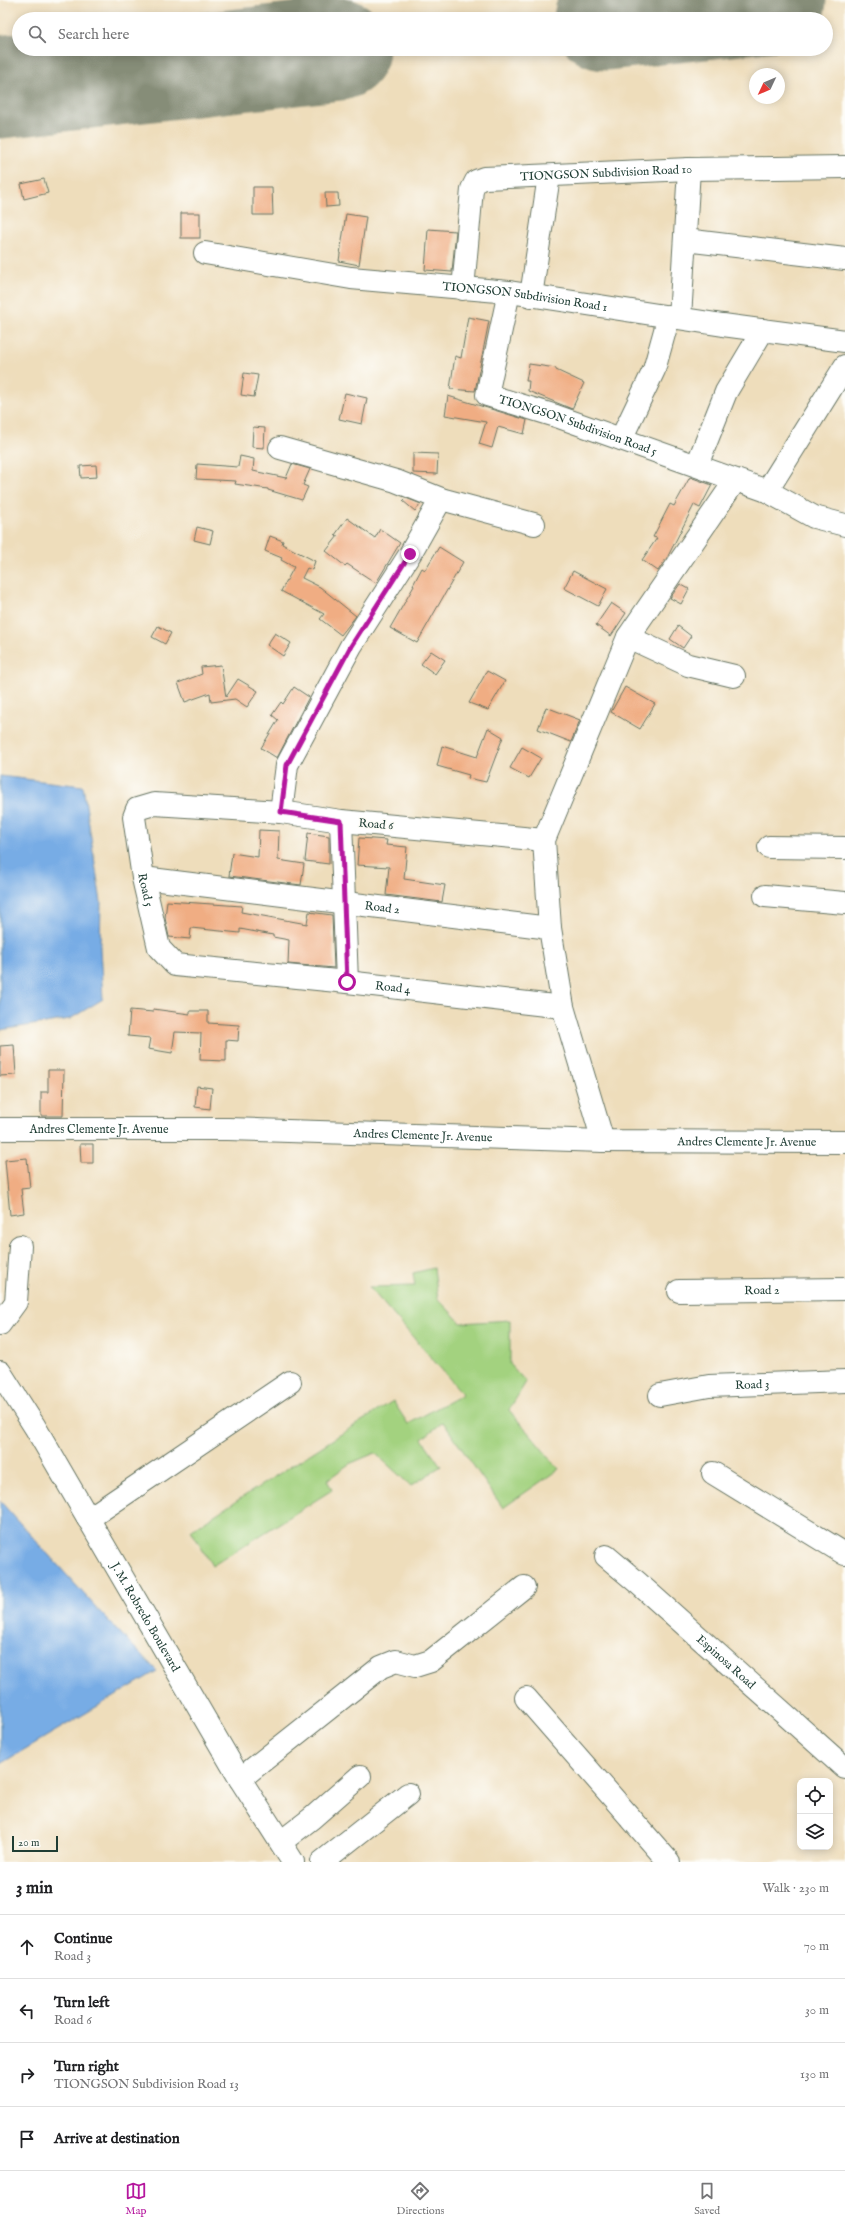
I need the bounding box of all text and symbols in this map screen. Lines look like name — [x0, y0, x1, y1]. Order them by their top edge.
search box — [12, 12, 833, 56]
icon: search — [26, 23, 48, 45]
text: Search here — [58, 25, 129, 44]
north arrow — [749, 68, 785, 104]
street label: TIONGSON Subdivision Road 10 — [520, 162, 692, 184]
street label: TIONGSON Subdivision Road 1 — [442, 279, 608, 315]
street label: TIONGSON Subdivision Road 5 — [497, 392, 659, 459]
route end — [401, 545, 419, 563]
street label: Road 6 — [358, 816, 395, 834]
street label: Road 5 — [134, 872, 157, 909]
street label: Road 2 — [364, 898, 401, 918]
route start — [338, 973, 356, 991]
street label: Road 4 — [374, 978, 412, 997]
street label: Andres Clemente Jr. Avenue — [28, 1122, 169, 1138]
street label: Andres Clemente Jr. Avenue — [352, 1126, 493, 1145]
street label: Andres Clemente Jr. Avenue — [676, 1134, 817, 1151]
street label: Road 2 — [744, 1283, 780, 1298]
street label: Road 3 — [735, 1377, 770, 1393]
street label: J. M. Robredo Boulevard — [106, 1558, 183, 1675]
street label: Espinosa Road — [693, 1632, 759, 1693]
map controls — [797, 1778, 833, 1850]
button: locate — [797, 1778, 833, 1814]
button: layers — [797, 1814, 833, 1850]
scale bar — [12, 1834, 58, 1853]
text: 20 m — [18, 1836, 39, 1850]
text: 3 min — [16, 1878, 53, 1899]
text: Walk · 230 m — [763, 1880, 829, 1897]
text: Continue — [54, 1929, 112, 1948]
icon: ahead — [16, 1936, 38, 1958]
text: 70 m — [804, 1938, 829, 1955]
text: Road 3 — [54, 1948, 91, 1965]
text: Turn left — [54, 1993, 110, 2012]
icon: left — [16, 2000, 38, 2022]
text: 30 m — [805, 2002, 829, 2019]
text: Road 6 — [54, 2012, 92, 2029]
text: Turn right — [54, 2057, 119, 2076]
icon: right — [16, 2064, 38, 2086]
text: 130 m — [800, 2066, 829, 2083]
text: TIONGSON Subdivision Road 13 — [54, 2076, 239, 2093]
icon: arrive — [16, 2128, 38, 2150]
text: Arrive at destination — [54, 2129, 180, 2148]
tab: Map — [125, 2180, 147, 2218]
tab: Directions — [397, 2180, 444, 2218]
tab: Saved — [694, 2180, 720, 2218]

